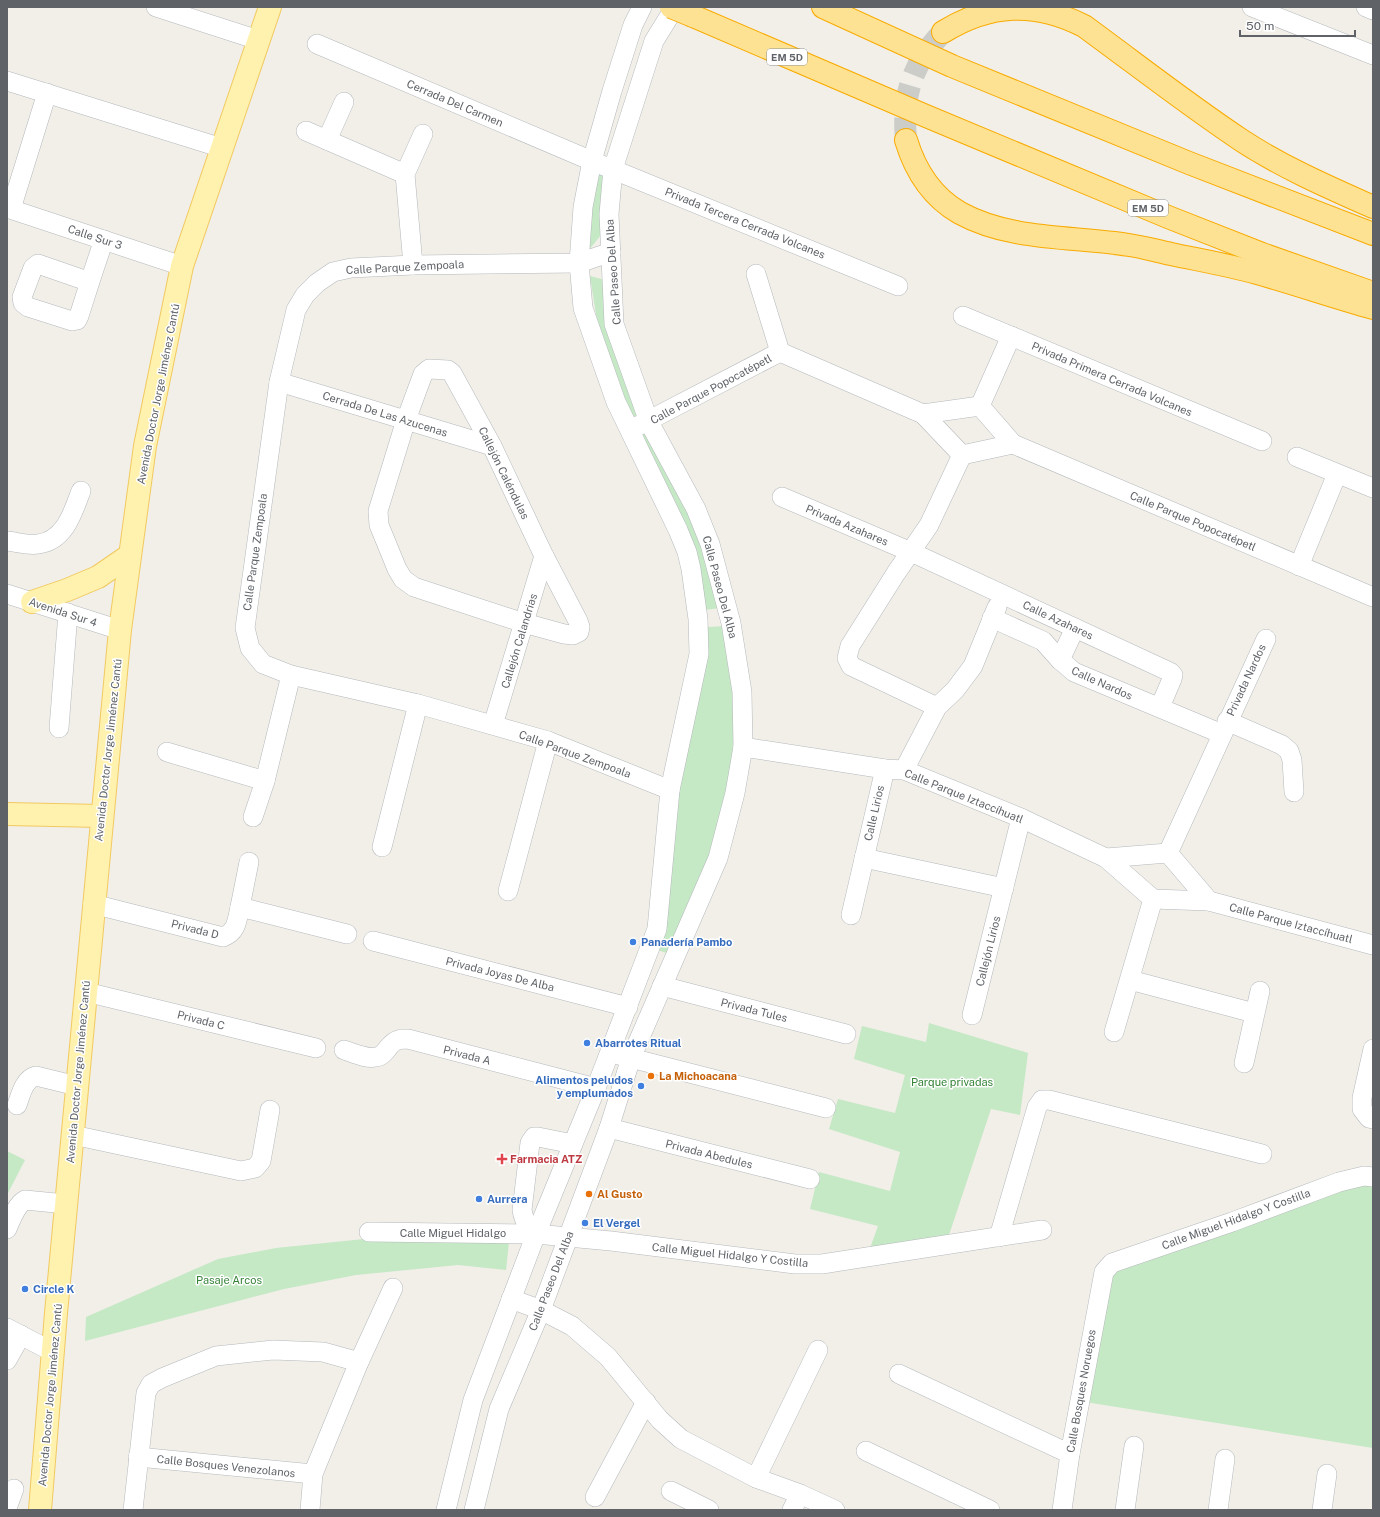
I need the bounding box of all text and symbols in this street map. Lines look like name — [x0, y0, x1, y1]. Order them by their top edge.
scale bar — [1240, 12, 1355, 38]
text: 50 m — [1246, 19, 1274, 33]
road number: EM 5D — [767, 49, 807, 65]
street label: Cerrada Del Carmen — [405, 77, 505, 129]
street label: Privada Tercera Cerrada Volcanes — [663, 185, 827, 261]
road number: EM 5D — [1128, 200, 1168, 216]
street label: Calle Paseo Del Alba — [603, 219, 623, 325]
street label: Calle Sur 3 — [66, 223, 124, 251]
street label: Calle Parque Zempoala — [346, 258, 464, 276]
street label: Avenida Doctor Jorge Jiménez Cantú — [135, 303, 181, 485]
street label: Privada Primera Cerrada Volcanes — [1030, 340, 1194, 419]
street label: Calle Parque Popocatépetl — [648, 352, 774, 426]
street label: Cerrada De Las Azucenas — [321, 389, 449, 439]
street label: Callejón Caléndulas — [476, 425, 532, 522]
street label: Calle Parque Popocatépetl — [1128, 489, 1258, 553]
street label: Calle Parque Zempoala — [241, 493, 269, 611]
street label: Privada Azahares — [804, 502, 890, 548]
street label: Calle Paseo Del Alba — [701, 534, 739, 640]
street label: Callejón Calandrias — [499, 592, 539, 690]
street label: Avenida Sur 4 — [27, 595, 99, 629]
street label: Calle Azahares — [1021, 598, 1095, 642]
street label: Privada Nardos — [1224, 642, 1268, 718]
street label: Avenida Doctor Jorge Jiménez Cantú — [92, 658, 124, 842]
street label: Calle Nardos — [1070, 664, 1135, 702]
street label: Calle Parque Zempoala — [517, 728, 633, 780]
street label: Calle Parque Iztaccíhuatl — [903, 767, 1025, 825]
street label: Calle Lirios — [862, 784, 886, 842]
street label: Calle Parque Iztaccíhuatl — [1228, 901, 1354, 945]
street label: Callejón Lirios — [973, 914, 1003, 987]
street label: Privada D — [170, 917, 220, 941]
place label: Panadería Pambo — [641, 936, 732, 948]
marker: Panadería Pambo — [628, 937, 638, 947]
street label: Privada Joyas De Alba — [445, 955, 555, 993]
street label: Avenida Doctor Jorge Jiménez Cantú — [64, 980, 92, 1164]
street label: Privada Tules — [720, 996, 789, 1024]
street label: Privada C — [176, 1008, 226, 1032]
place label: Abarrotes Ritual — [595, 1037, 682, 1049]
marker: Abarrotes Ritual — [582, 1038, 592, 1048]
street label: Privada A — [442, 1043, 492, 1067]
place label: La Michoacana — [659, 1070, 737, 1082]
marker: La Michoacana — [646, 1071, 656, 1081]
place label: Alimentos peludos y emplumados — [535, 1074, 633, 1099]
park label: Parque privadas — [911, 1076, 994, 1088]
marker: Alimentos peludos y emplumados — [636, 1081, 646, 1091]
street label: Privada Abedules — [664, 1137, 754, 1171]
place label: Farmacia ATZ — [510, 1153, 582, 1165]
marker: Farmacia ATZ — [497, 1154, 507, 1164]
street label: Calle Miguel Hidalgo Y Costilla — [1160, 1186, 1312, 1252]
place label: Al Gusto — [597, 1188, 642, 1200]
marker: Al Gusto — [584, 1189, 594, 1199]
place label: Aurrera — [487, 1193, 527, 1205]
marker: Aurrera — [474, 1194, 484, 1204]
place label: El Vergel — [593, 1217, 641, 1229]
marker: El Vergel — [580, 1218, 590, 1228]
street label: Calle Miguel Hidalgo — [400, 1227, 506, 1239]
street label: Calle Paseo Del Alba — [526, 1230, 576, 1332]
street label: Calle Miguel Hidalgo Y Costilla — [651, 1241, 809, 1269]
park label: Pasaje Arcos — [196, 1274, 262, 1286]
place label: Circle K — [33, 1283, 74, 1295]
marker: Circle K — [20, 1284, 30, 1294]
street label: Avenida Doctor Jorge Jiménez Cantú — [36, 1303, 64, 1487]
street label: Calle Bosques Noruegos — [1064, 1328, 1098, 1454]
street label: Calle Bosques Venezolanos — [156, 1453, 296, 1479]

